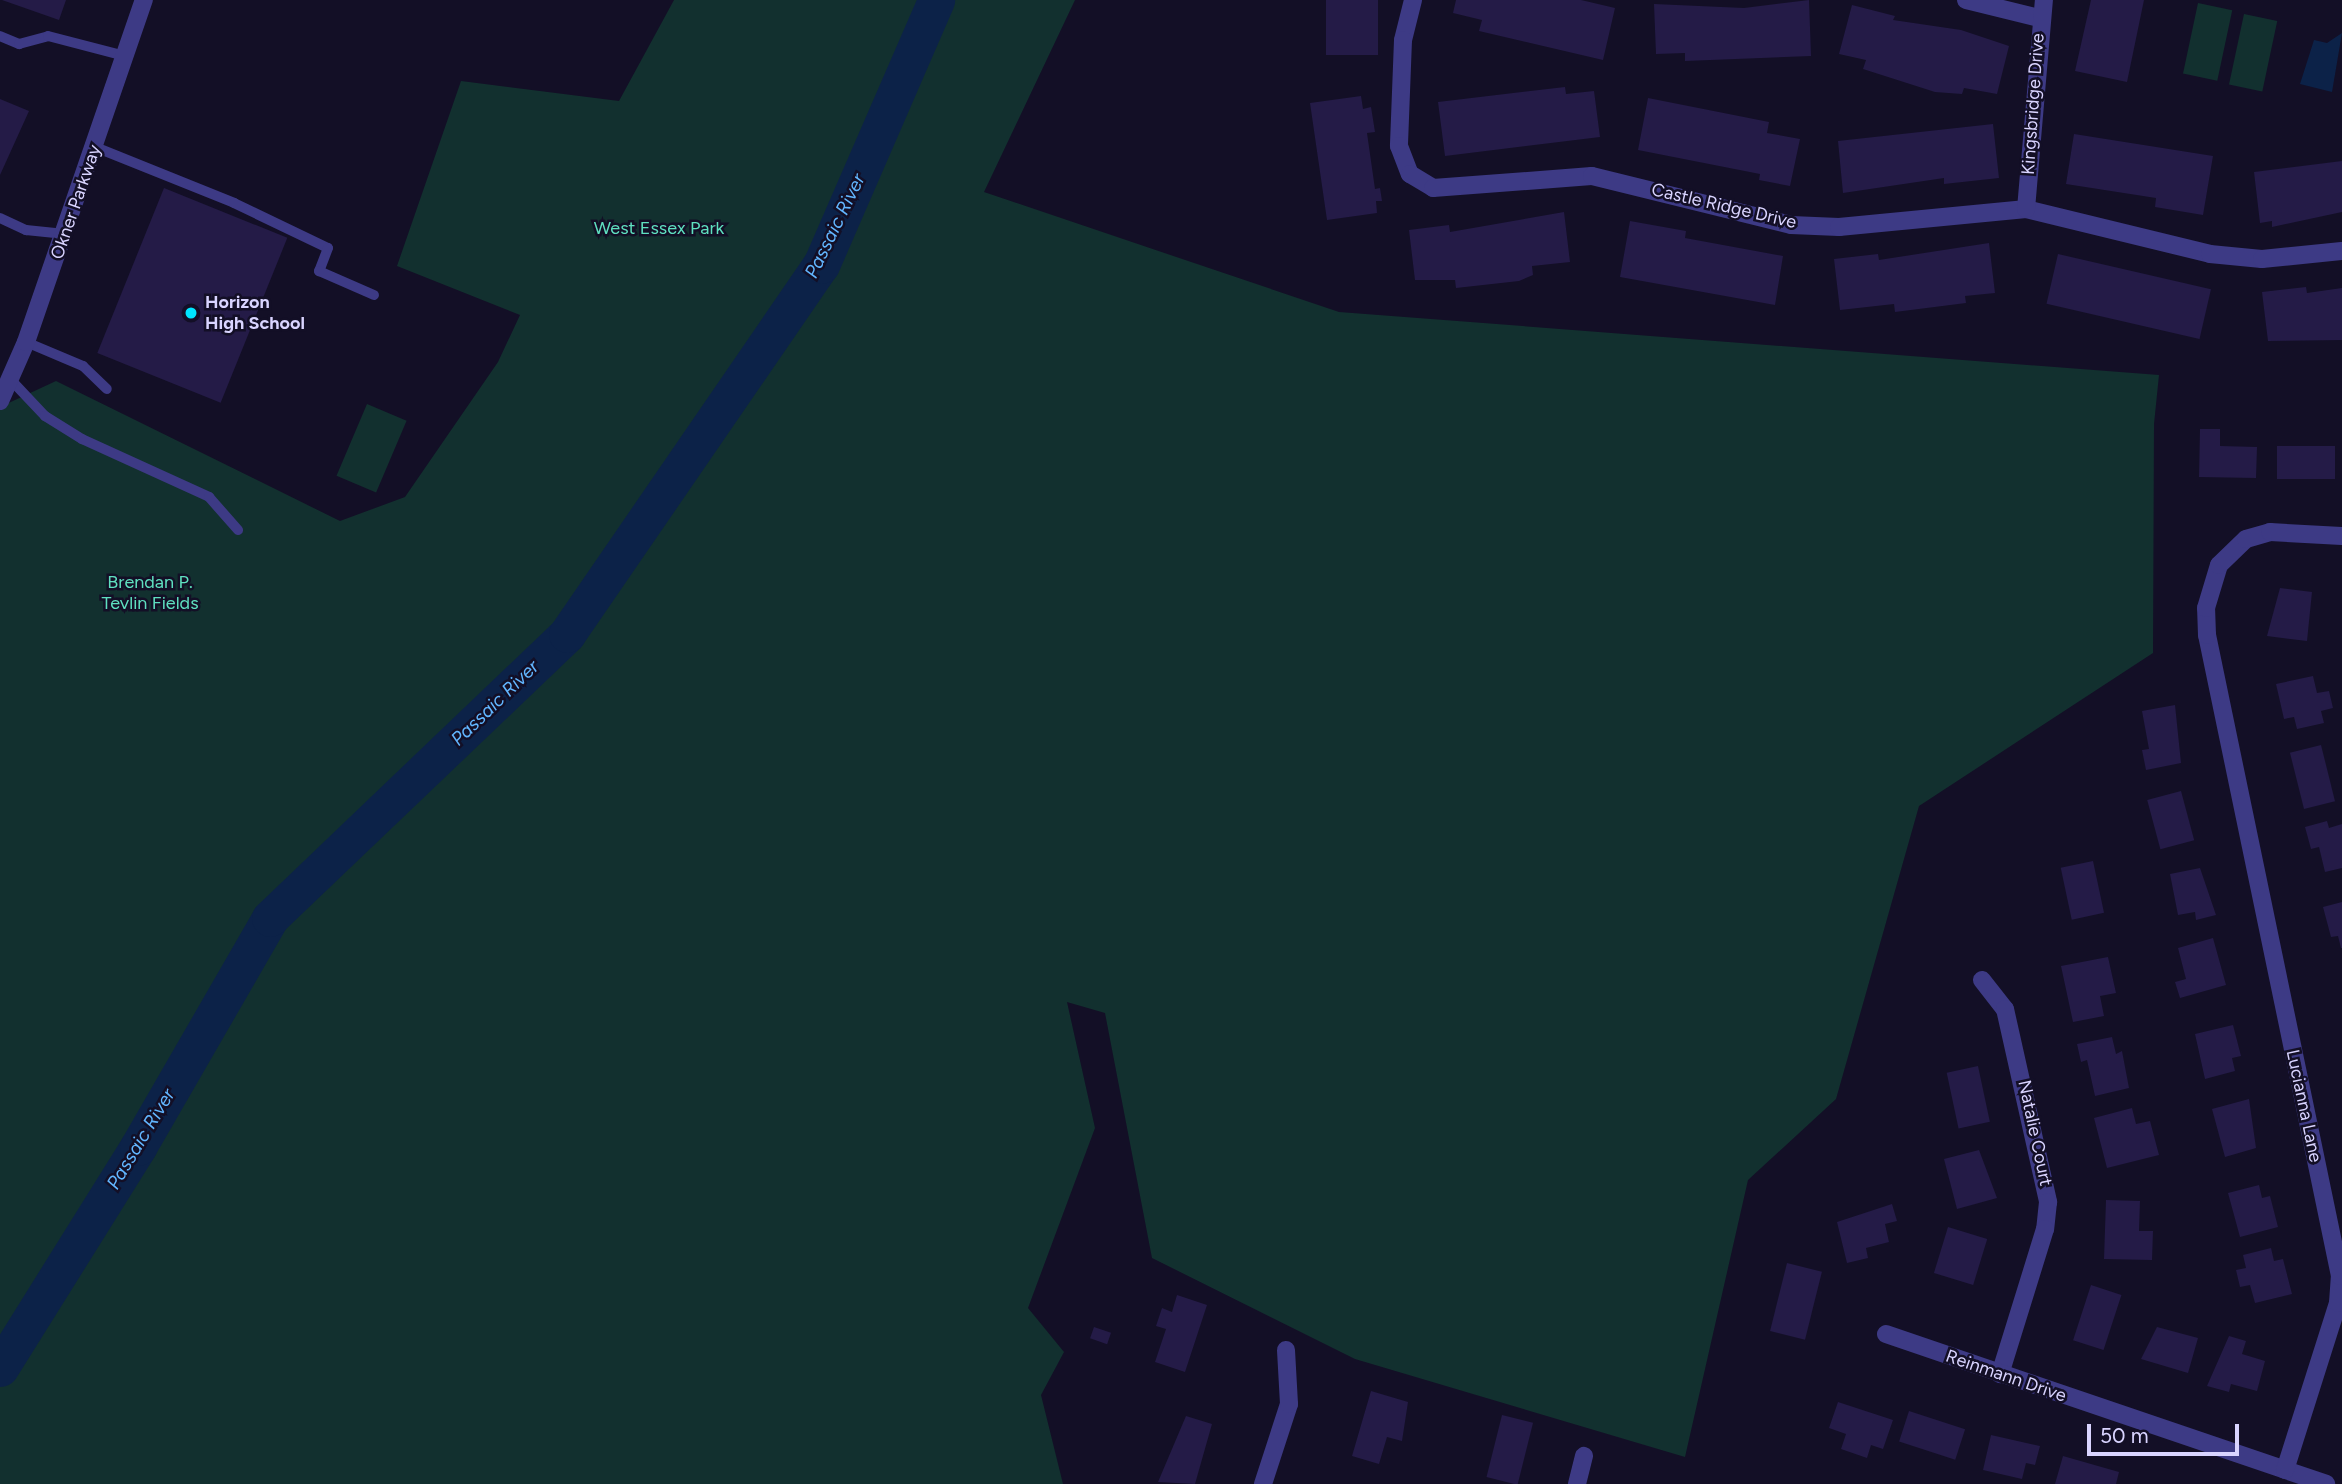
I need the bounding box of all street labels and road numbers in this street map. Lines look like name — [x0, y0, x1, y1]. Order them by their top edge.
street label: Kingsbridge Drive — [2017, 32, 2049, 176]
street label: Okner Parkway — [46, 142, 106, 262]
street label: Castle Ridge Drive — [1649, 179, 1799, 233]
street label: Lucianna Lane — [2282, 1048, 2326, 1164]
street label: Natalie Court — [2013, 1078, 2057, 1188]
street label: Reinmann Drive — [1943, 1345, 2069, 1407]

